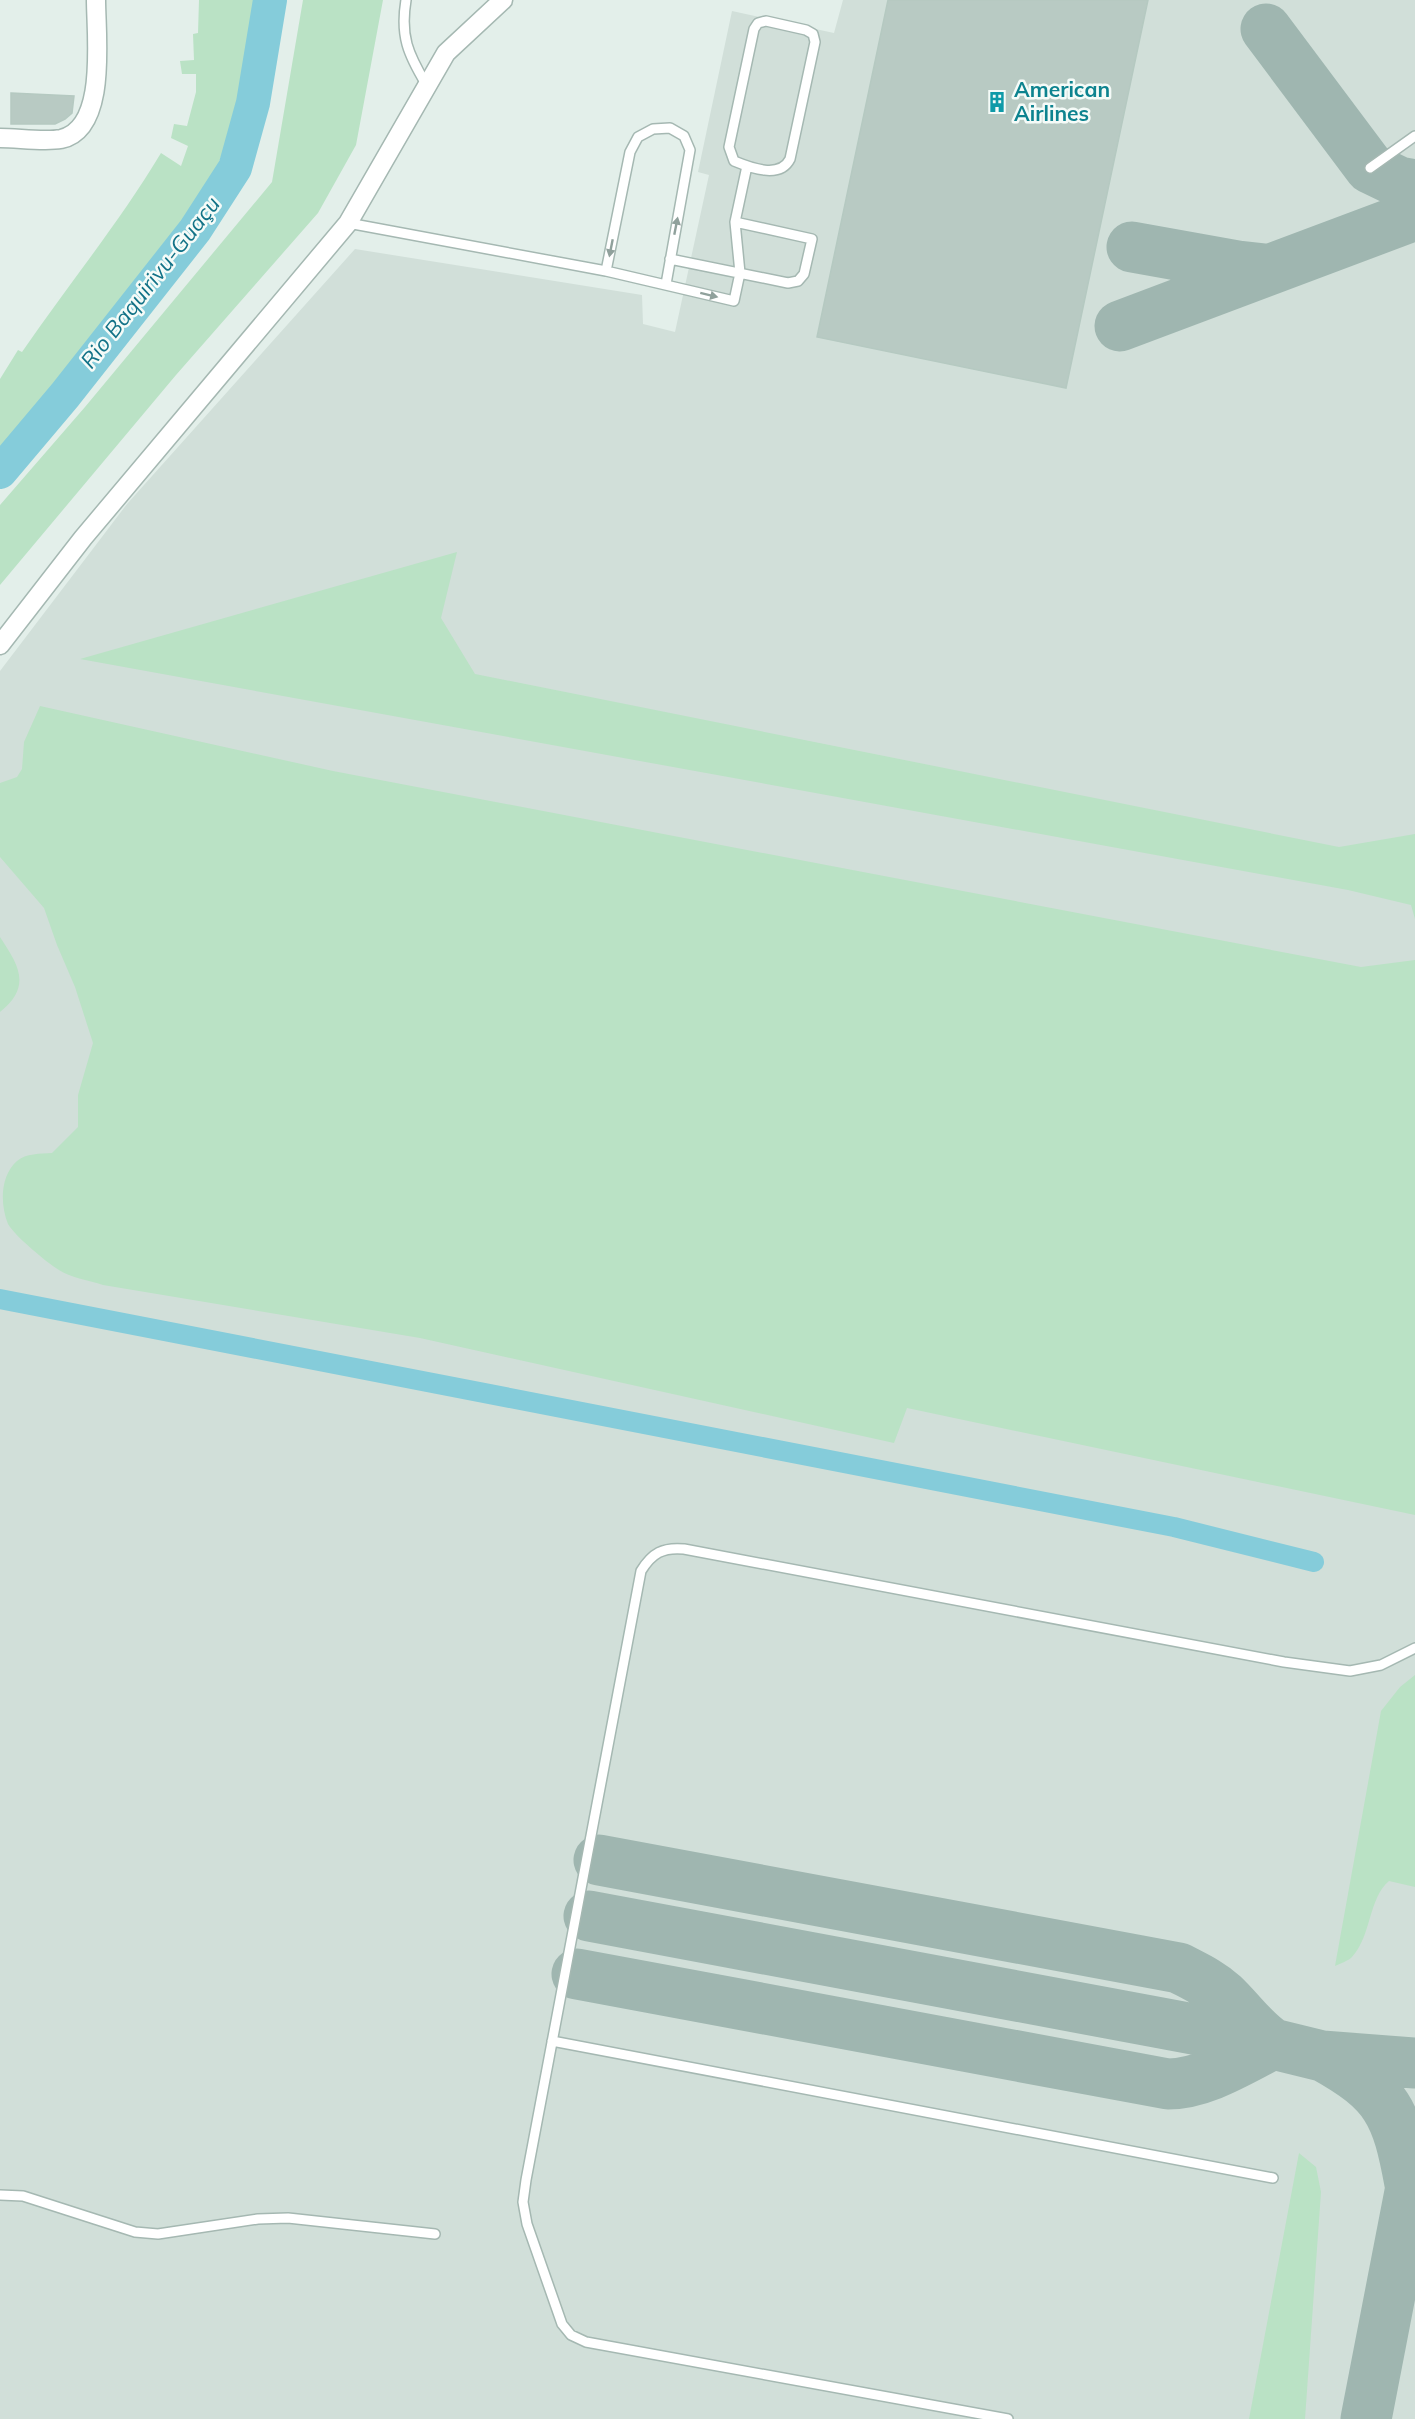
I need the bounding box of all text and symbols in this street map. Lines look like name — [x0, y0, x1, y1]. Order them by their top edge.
place label: American Airlines — [1014, 76, 1110, 126]
building icon: American Airlines — [985, 90, 1009, 114]
water label: Rio Baquirivu-Guaçu — [74, 190, 226, 374]
one-way arrow — [672, 217, 681, 236]
one-way arrow — [606, 239, 615, 258]
one-way arrow — [700, 291, 718, 300]

